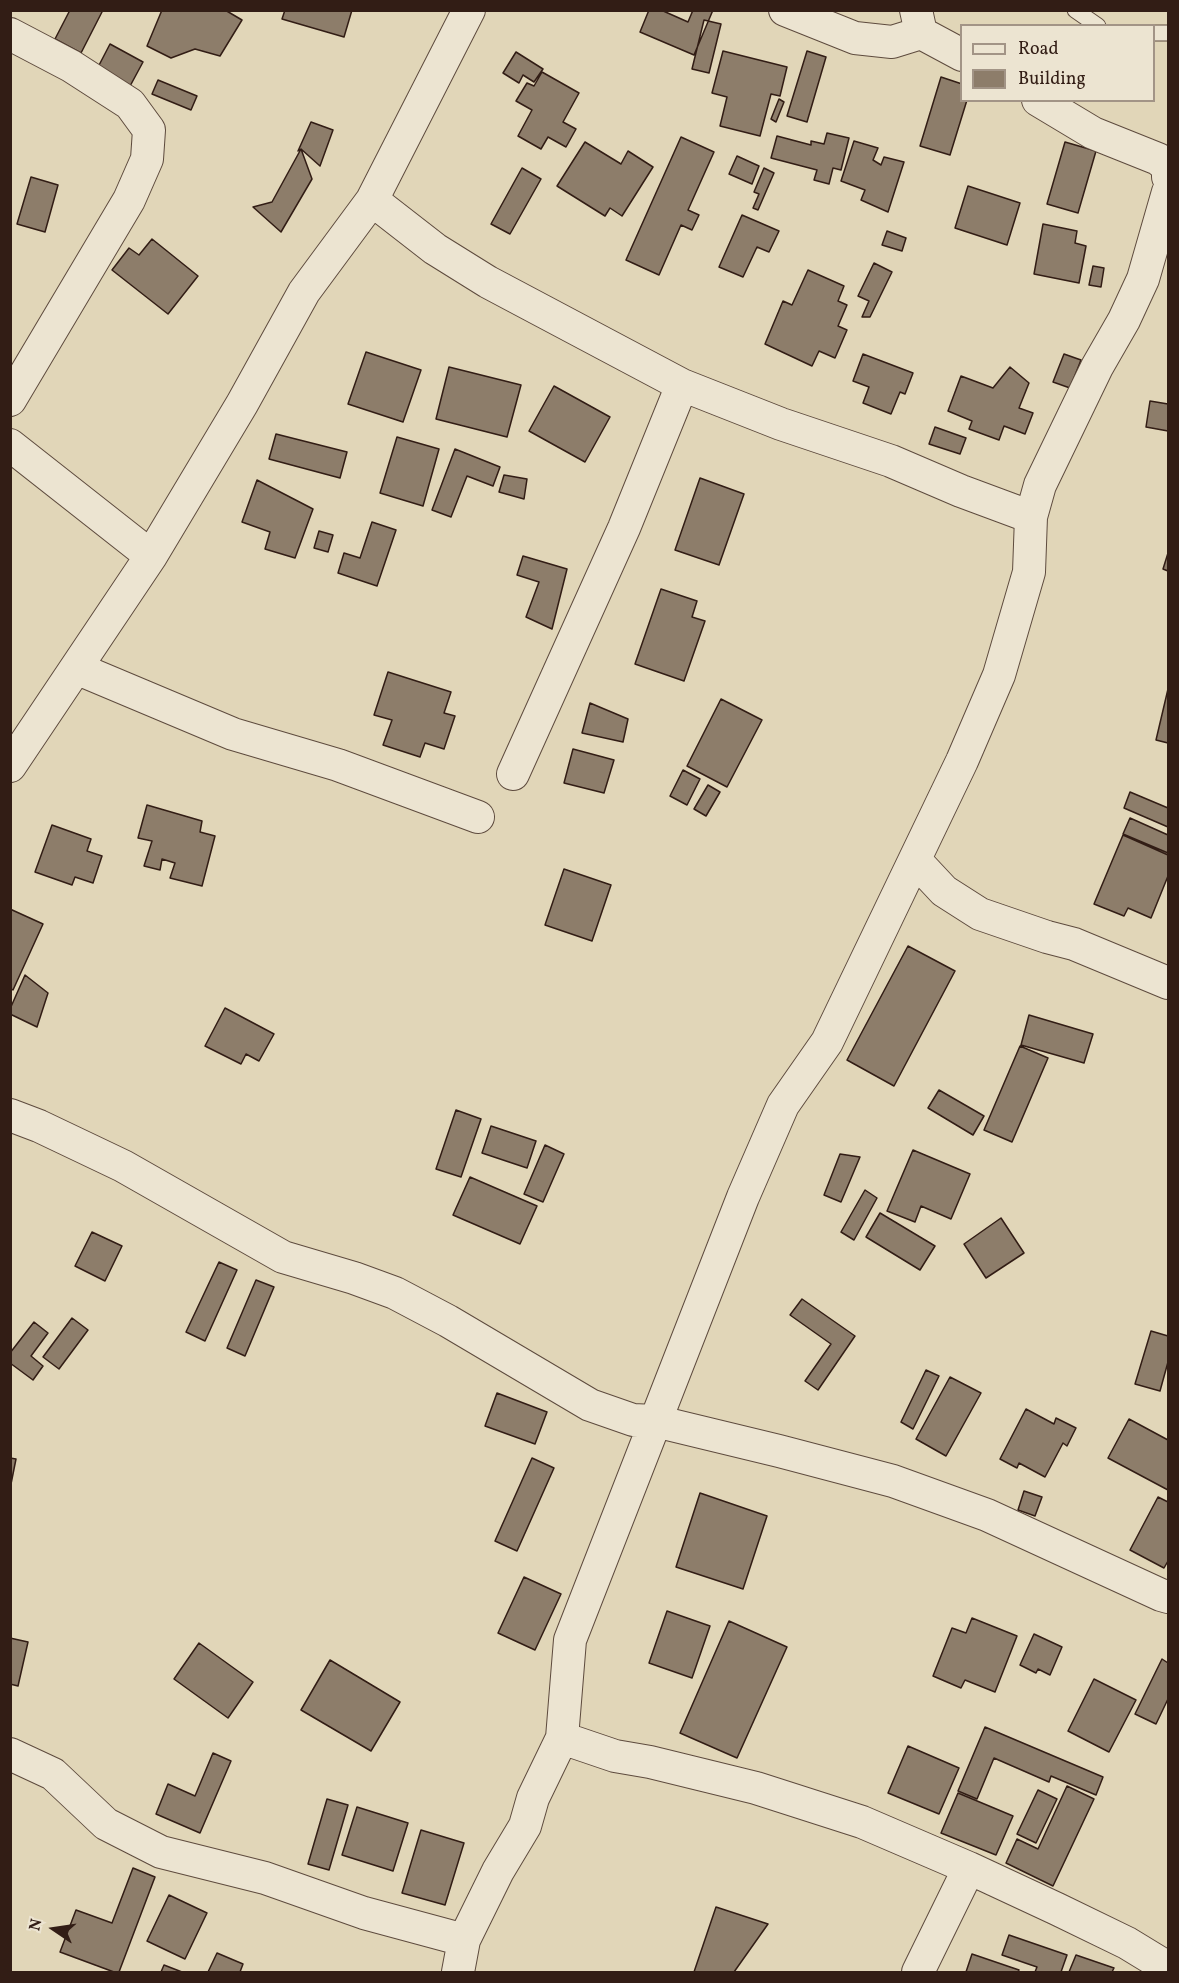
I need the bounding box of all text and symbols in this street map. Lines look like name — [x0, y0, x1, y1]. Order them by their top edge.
legend — [960, 24, 1155, 102]
text: Road — [1018, 37, 1059, 62]
text: Building — [1018, 67, 1086, 92]
north arrow — [24, 1899, 84, 1959]
text: N — [24, 1917, 48, 1933]

